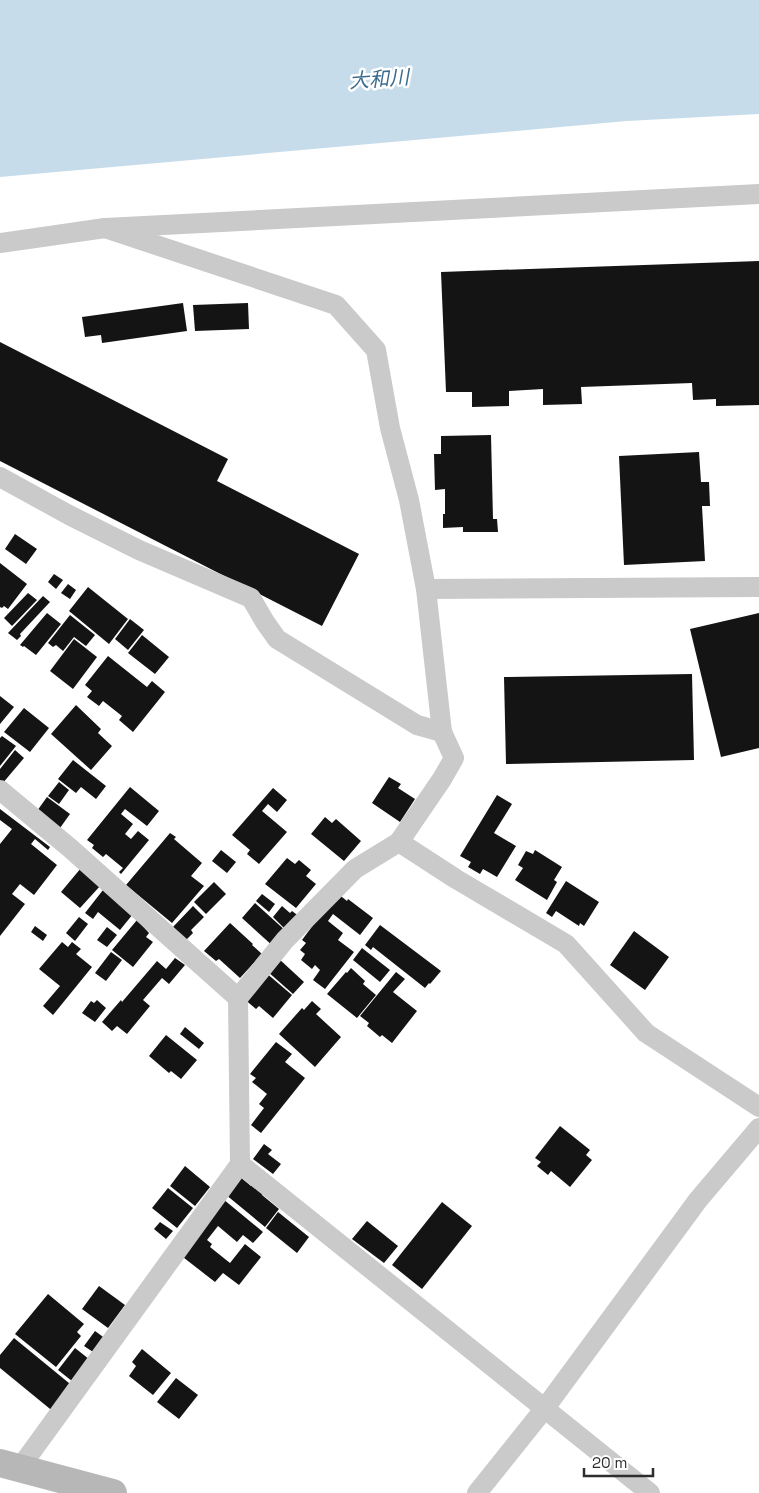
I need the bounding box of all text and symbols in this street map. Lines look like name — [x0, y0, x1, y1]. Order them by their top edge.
water label: 大和川 — [348, 64, 412, 94]
scale bar — [584, 1446, 653, 1478]
text: 20 m — [592, 1453, 627, 1472]

